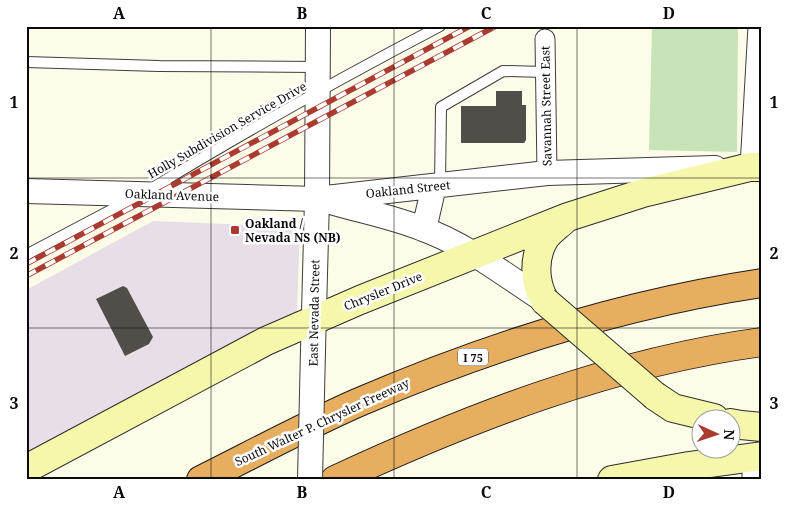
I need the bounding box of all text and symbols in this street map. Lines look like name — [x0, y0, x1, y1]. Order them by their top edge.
text: A — [113, 2, 126, 24]
text: B — [297, 2, 308, 24]
text: C — [481, 2, 492, 24]
text: D — [663, 2, 675, 24]
street label: Savannah Street East — [536, 46, 556, 166]
street label: Holly Subdivision Service Drive — [144, 77, 310, 183]
text: 1 — [9, 91, 19, 113]
text: 1 — [769, 91, 779, 113]
street label: Oakland Street — [365, 176, 451, 202]
street label: Oakland Avenue — [125, 185, 219, 205]
place label: Oakland / Nevada NS (NB) — [245, 215, 341, 246]
marker: Oakland / Nevada NS (NB) — [229, 224, 241, 236]
text: 2 — [9, 242, 19, 264]
text: 2 — [769, 242, 779, 264]
street label: East Nevada Street — [305, 259, 323, 367]
street label: Chrysler Drive — [341, 268, 425, 314]
road number: I 75 — [458, 348, 488, 366]
street label: South Walter P. Chrysler Freeway — [232, 374, 412, 470]
text: 3 — [9, 392, 19, 414]
text: 3 — [769, 392, 779, 414]
north arrow — [690, 408, 740, 458]
text: N — [720, 429, 739, 441]
text: A — [113, 481, 126, 503]
text: B — [297, 481, 308, 503]
text: C — [481, 481, 492, 503]
text: D — [663, 481, 675, 503]

